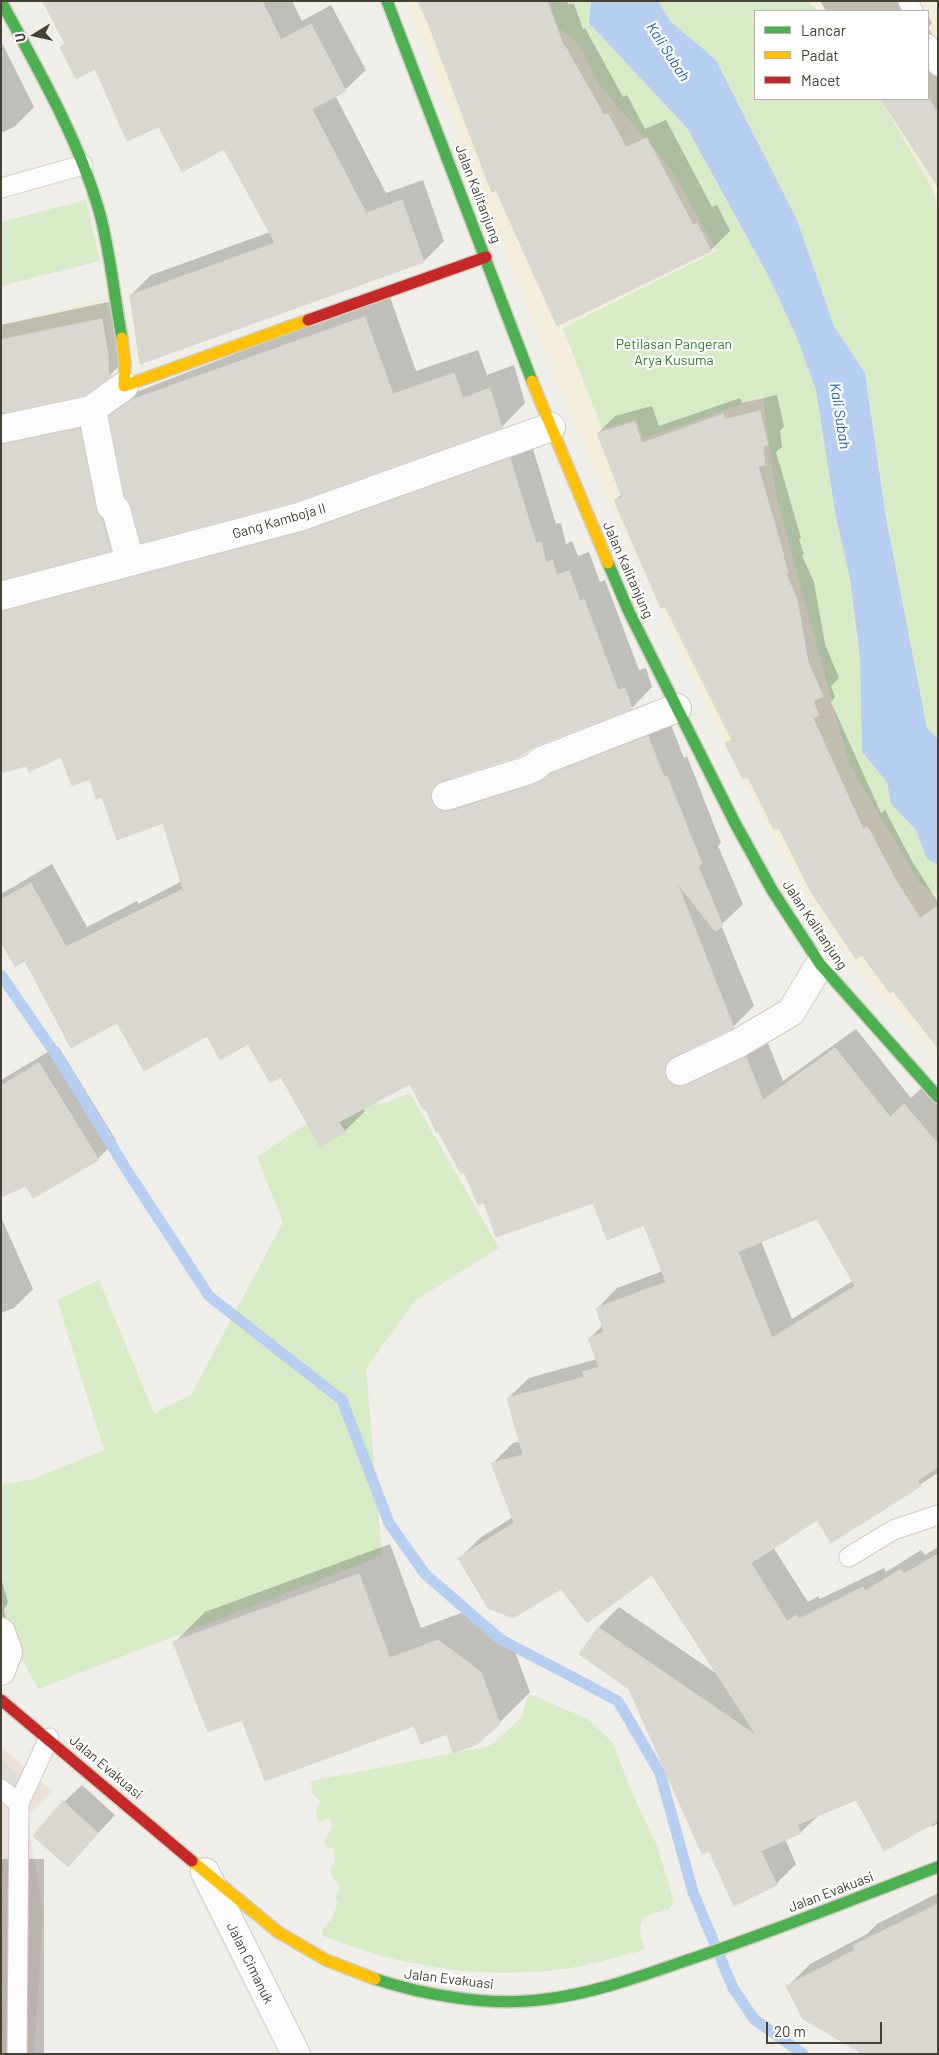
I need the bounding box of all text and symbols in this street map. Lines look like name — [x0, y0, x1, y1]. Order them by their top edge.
north arrow — [10, 10, 60, 60]
legend — [754, 10, 929, 100]
water label: Kali Subah — [642, 19, 694, 85]
text: Lancar — [801, 21, 846, 39]
text: U — [11, 32, 29, 44]
text: Padat — [801, 46, 839, 64]
text: Macet — [801, 71, 841, 89]
street label: Jalan Kalitanjung — [451, 142, 505, 246]
park label: Petilasan Pangeran Arya Kusuma — [616, 336, 732, 368]
water label: Kali Subah — [826, 382, 854, 450]
street label: Gang Kamboja II — [230, 500, 328, 542]
street label: Jalan Kalitanjung — [599, 519, 657, 621]
street label: Jalan Kalitanjung — [779, 877, 851, 973]
street label: Jalan Evakuasi — [66, 1732, 146, 1802]
street label: Jalan Evakuasi — [786, 1868, 876, 1916]
street label: Jalan Cimanuk — [223, 1919, 277, 2007]
street label: Jalan Evakuasi — [403, 1965, 495, 1993]
scale bar — [769, 2012, 885, 2044]
text: 20 m — [774, 2022, 806, 2040]

